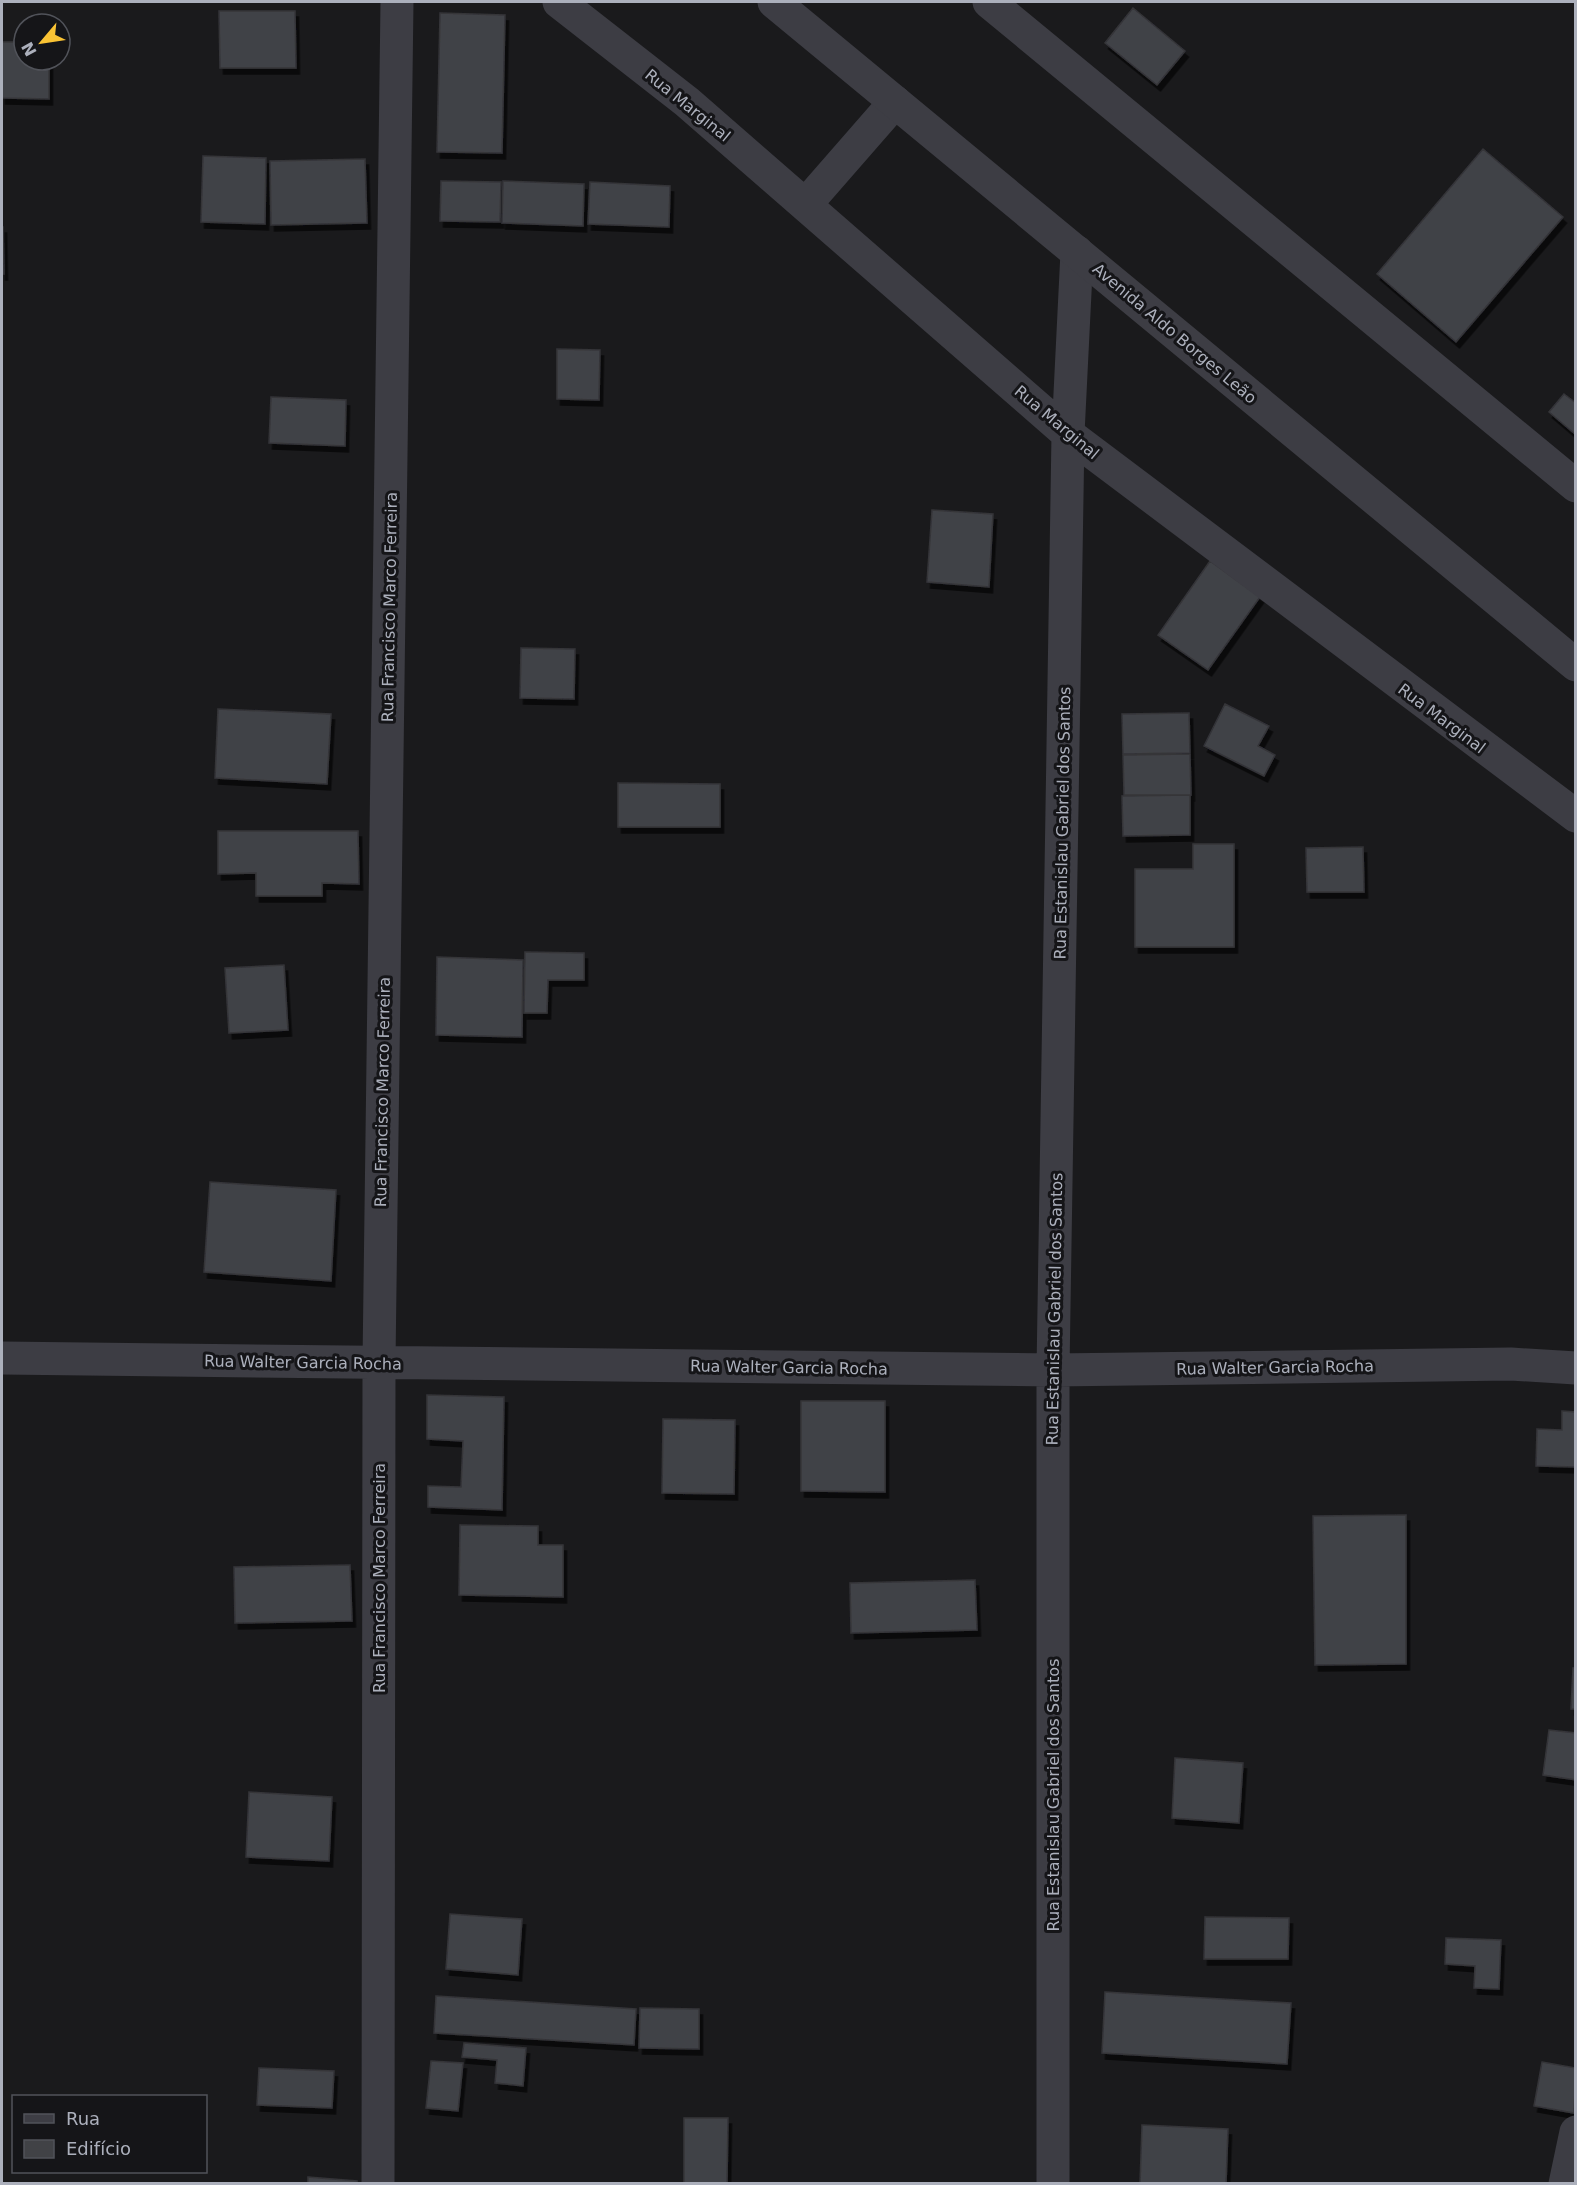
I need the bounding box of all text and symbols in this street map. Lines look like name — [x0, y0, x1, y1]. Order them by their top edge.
north arrow — [12, 12, 72, 72]
text: N — [18, 39, 41, 59]
street label: Rua Marginal — [641, 65, 734, 146]
street label: Avenida Aldo Borges Leão — [1089, 259, 1260, 407]
street label: Rua Marginal — [1011, 382, 1103, 463]
street label: Rua Francisco Marco Ferreira — [378, 492, 401, 722]
street label: Rua Marginal — [1394, 679, 1489, 757]
street label: Rua Estanislau Gabriel dos Santos — [1051, 686, 1074, 960]
street label: Rua Francisco Marco Ferreira — [371, 977, 394, 1207]
street label: Rua Estanislau Gabriel dos Santos — [1043, 1172, 1066, 1446]
street label: Rua Walter Garcia Rocha — [204, 1351, 402, 1374]
street label: Rua Walter Garcia Rocha — [690, 1356, 888, 1379]
street label: Rua Walter Garcia Rocha — [1176, 1356, 1374, 1379]
street label: Rua Francisco Marco Ferreira — [370, 1463, 389, 1693]
street label: Rua Estanislau Gabriel dos Santos — [1044, 1659, 1063, 1931]
legend — [12, 2095, 207, 2173]
text: Rua — [66, 2108, 100, 2129]
text: Edifício — [66, 2138, 131, 2159]

